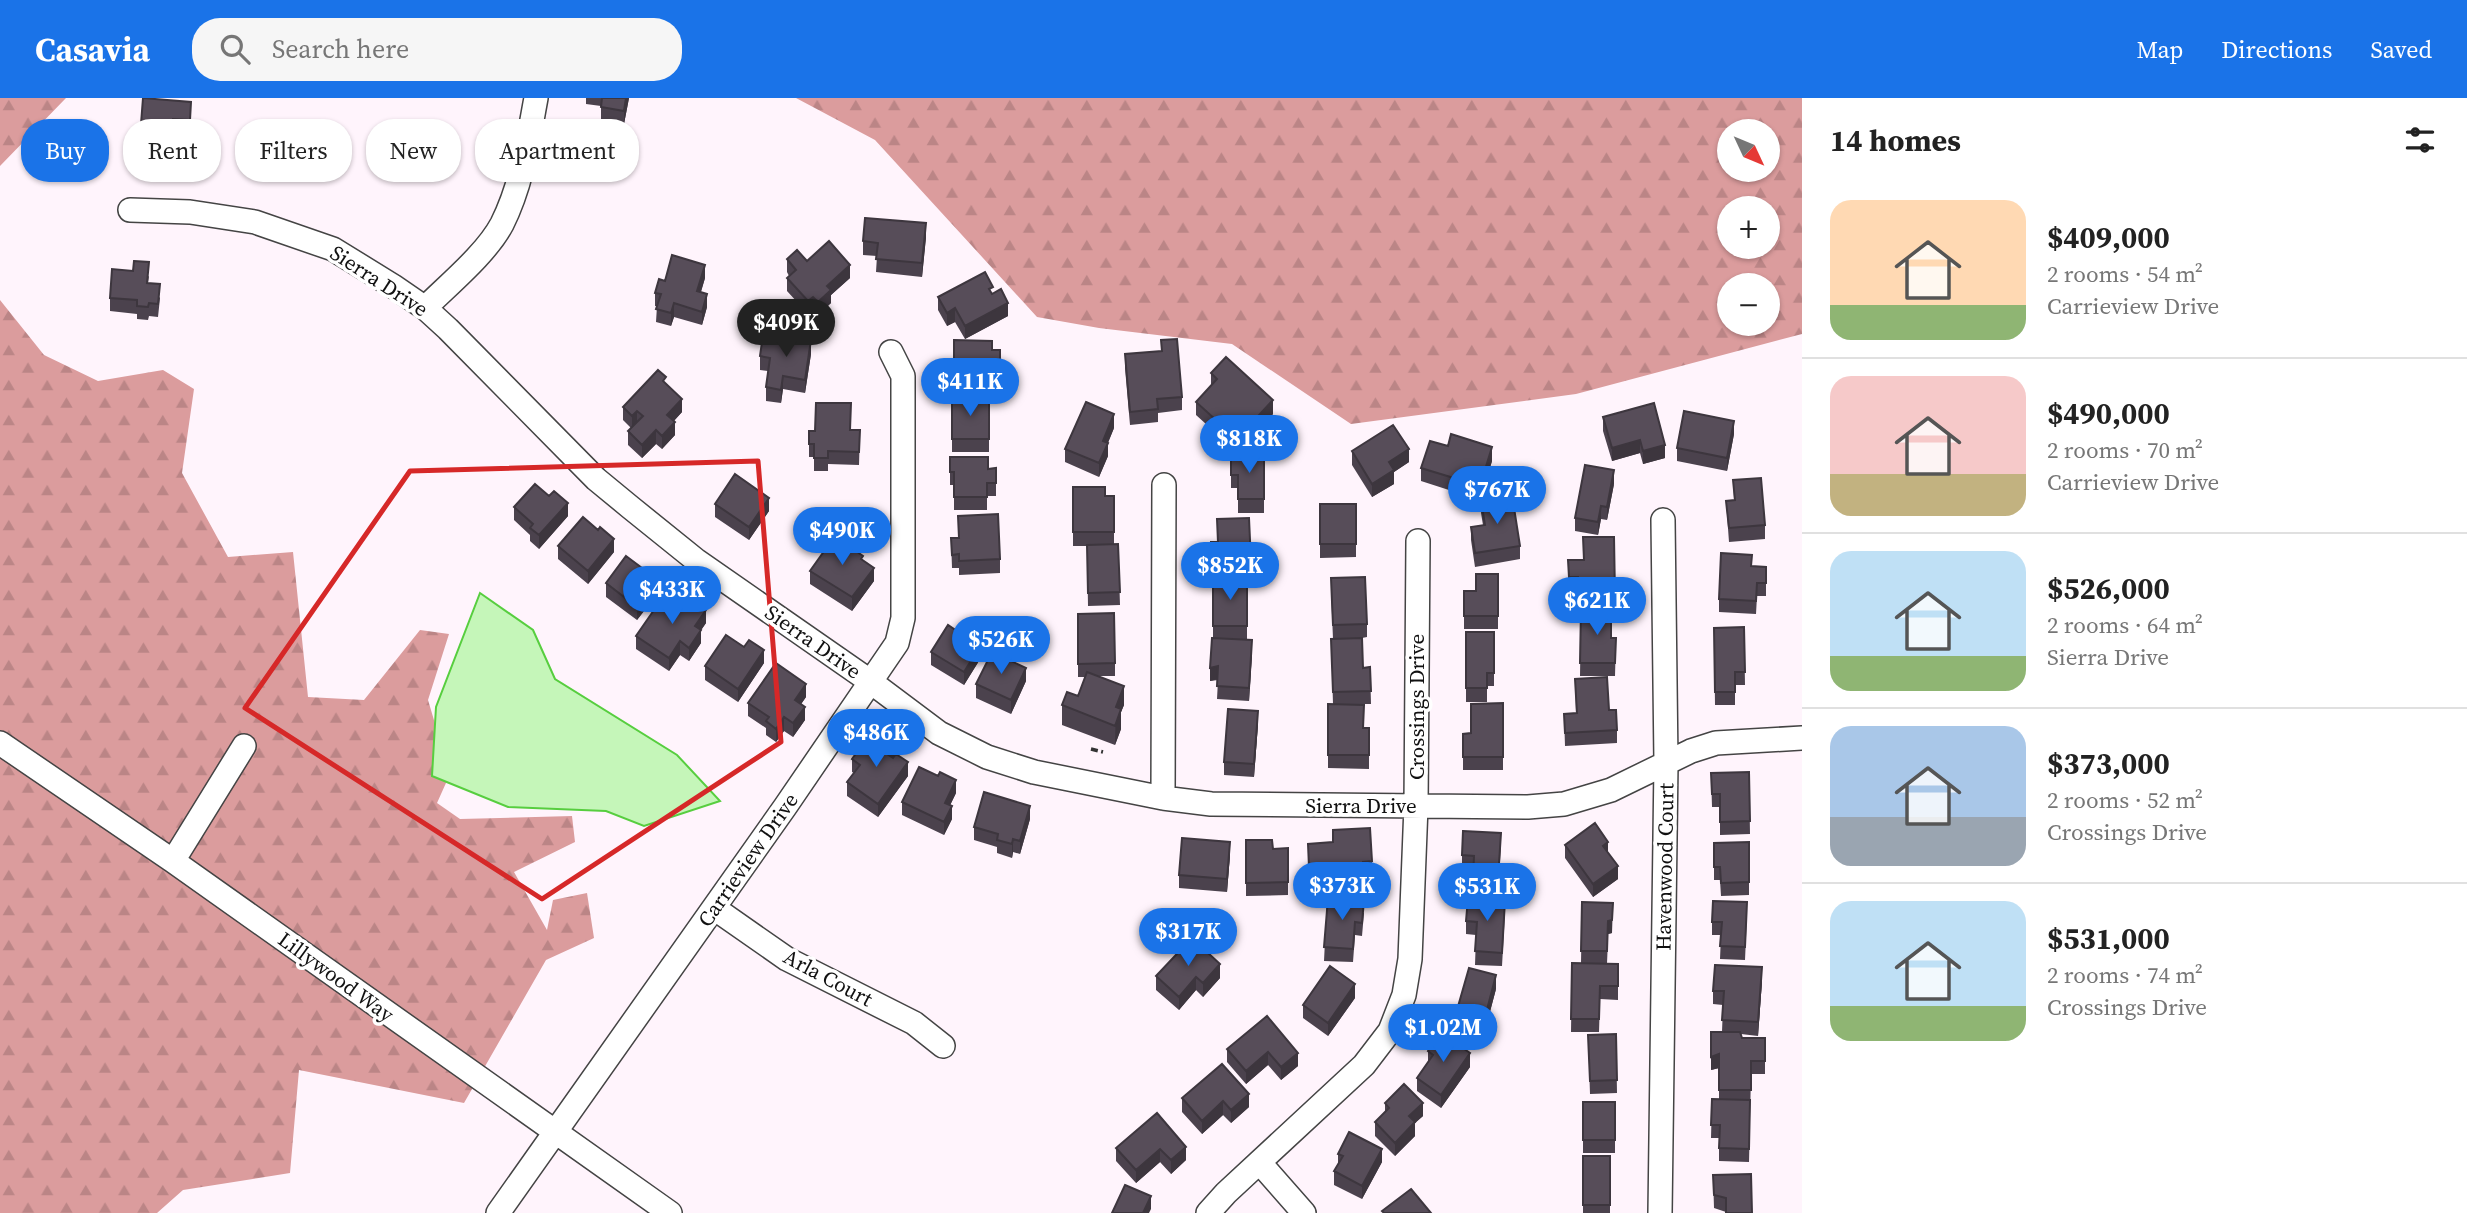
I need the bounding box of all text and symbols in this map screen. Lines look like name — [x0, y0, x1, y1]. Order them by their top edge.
search box — [192, 18, 682, 81]
text: Casavia — [35, 27, 150, 72]
icon: search — [216, 30, 254, 68]
text: Search here — [272, 31, 409, 67]
text: Map — [2136, 33, 2183, 66]
text: Directions — [2221, 33, 2332, 66]
text: Saved — [2370, 33, 2432, 66]
chip: Buy — [21, 119, 109, 182]
chip: Rent — [123, 119, 221, 182]
chip: Filters — [235, 119, 352, 182]
chip: New — [366, 119, 461, 182]
chip: Apartment — [475, 119, 639, 182]
north arrow — [1717, 119, 1780, 182]
map controls — [1717, 119, 1780, 336]
text: 14 homes — [1830, 120, 1961, 161]
icon: filters — [2401, 121, 2439, 159]
button: + — [1717, 196, 1780, 259]
text: $409,000 — [2047, 217, 2170, 258]
icon: home — [1886, 228, 1970, 312]
street label: Sierra Drive — [325, 238, 434, 323]
text: 2 rooms · 54 m² — [2047, 258, 2203, 290]
button: − — [1717, 273, 1780, 336]
text: Carrieview Drive — [2047, 290, 2219, 322]
pin: $409K — [737, 300, 835, 359]
text: $409K — [753, 306, 819, 338]
pin: $411K — [921, 358, 1019, 418]
text: $411K — [937, 365, 1003, 397]
text: $490,000 — [2047, 393, 2170, 434]
icon: home — [1886, 404, 1970, 488]
pin: $818K — [1200, 416, 1298, 475]
text: $818K — [1216, 422, 1282, 454]
text: 2 rooms · 70 m² — [2047, 434, 2203, 466]
pin: $767K — [1448, 466, 1546, 526]
text: Carrieview Drive — [2047, 466, 2219, 498]
text: $767K — [1464, 473, 1530, 505]
pin: $490K — [793, 508, 891, 567]
text: $490K — [809, 514, 875, 546]
pin: $852K — [1181, 542, 1279, 602]
text: $852K — [1197, 549, 1263, 581]
pin: $433K — [623, 566, 721, 626]
text: $526,000 — [2047, 568, 2170, 609]
text: $433K — [639, 573, 705, 605]
pin: $621K — [1548, 578, 1646, 637]
icon: home — [1886, 579, 1970, 663]
text: $621K — [1564, 584, 1630, 616]
street label: Sierra Drive — [759, 598, 867, 685]
text: 2 rooms · 64 m² — [2047, 609, 2203, 641]
pin: $526K — [952, 616, 1050, 676]
text: $526K — [968, 623, 1034, 655]
street label: Crossings Drive — [1402, 634, 1431, 780]
text: Sierra Drive — [2047, 641, 2169, 673]
pin: $486K — [827, 710, 925, 769]
text: $486K — [843, 716, 909, 748]
text: $373,000 — [2047, 743, 2170, 784]
icon: home — [1886, 754, 1970, 838]
street label: Havenwood Court — [1649, 783, 1680, 951]
text: 2 rooms · 52 m² — [2047, 784, 2203, 816]
street label: Carrieview Drive — [691, 787, 805, 932]
street label: Sierra Drive — [1305, 791, 1417, 820]
text: Crossings Drive — [2047, 816, 2207, 848]
pin: $373K — [1293, 862, 1391, 922]
pin: $531K — [1438, 864, 1536, 923]
text: $373K — [1309, 869, 1375, 901]
text: $531K — [1454, 870, 1520, 902]
pin: $317K — [1139, 908, 1237, 968]
text: $317K — [1155, 915, 1221, 947]
text: $531,000 — [2047, 918, 2170, 959]
street label: Lillywood Way — [272, 925, 400, 1029]
icon: home — [1886, 929, 1970, 1013]
street label: Arla Court — [779, 942, 878, 1013]
text: 2 rooms · 74 m² — [2047, 959, 2203, 991]
text: Crossings Drive — [2047, 991, 2207, 1023]
pin: $1.02M — [1386, 1004, 1500, 1064]
text: $1.02M — [1404, 1011, 1482, 1043]

